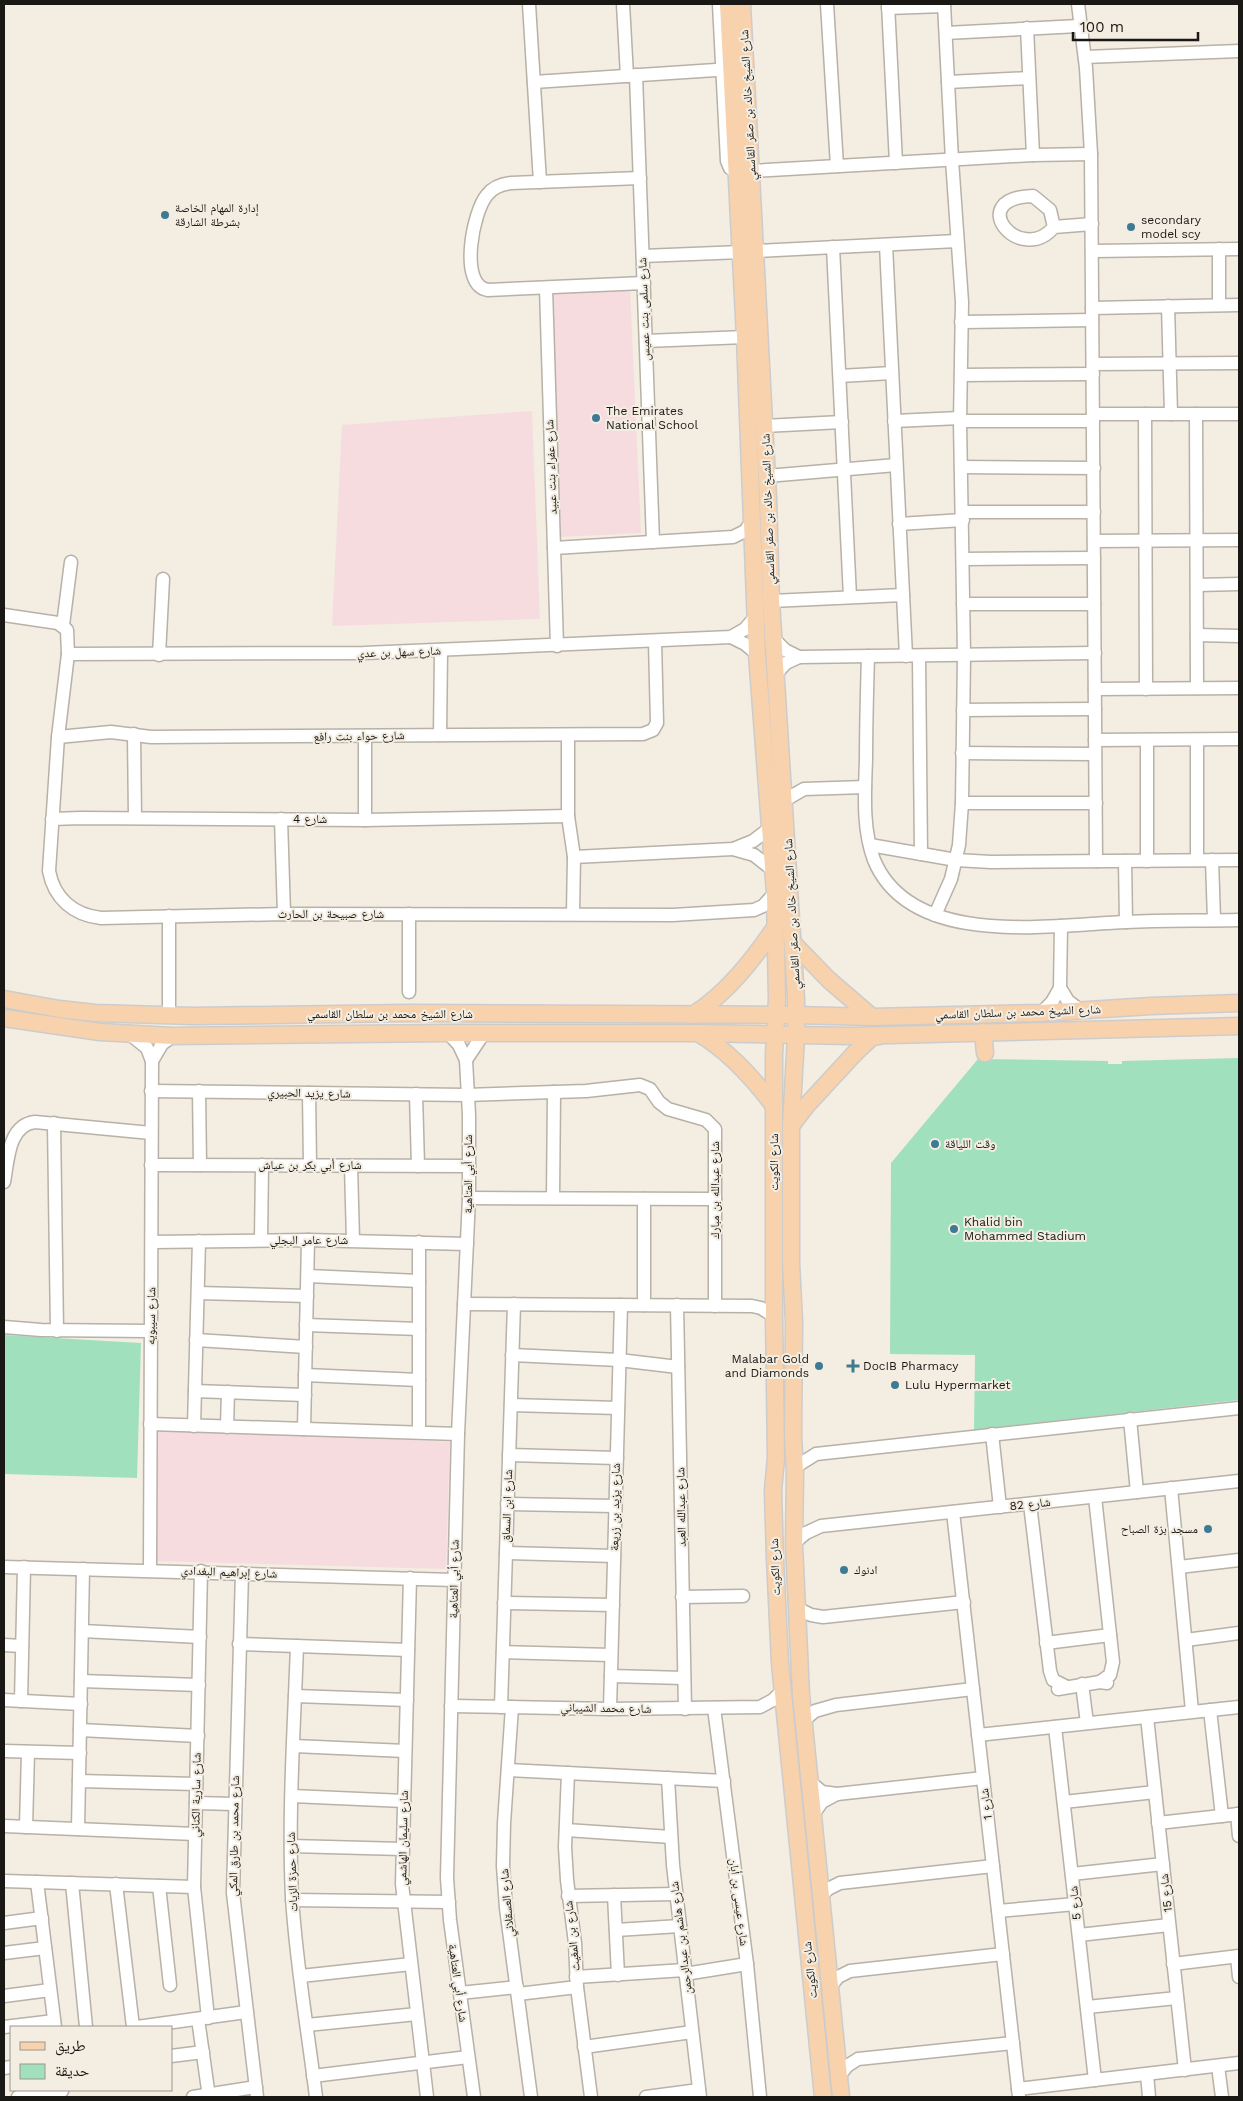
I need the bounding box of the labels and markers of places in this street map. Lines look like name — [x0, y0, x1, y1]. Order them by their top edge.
place label: إدارة المهام الخاصة بشرطة الشارقة — [175, 201, 259, 229]
marker: إدارة المهام الخاصة بشرطة الشارقة — [159, 209, 171, 221]
place label: secondary model scy — [1141, 213, 1202, 241]
marker: secondary model scy — [1125, 221, 1137, 233]
place label: The Emirates National School — [606, 404, 699, 432]
marker: The Emirates National School — [590, 412, 602, 424]
place label: وقت اللياقة — [945, 1137, 996, 1151]
marker: وقت اللياقة — [929, 1138, 941, 1150]
place label: Khalid bin Mohammed Stadium — [964, 1215, 1086, 1243]
marker: Khalid bin Mohammed Stadium — [948, 1223, 960, 1235]
place label: Malabar Gold and Diamonds — [725, 1352, 809, 1380]
place label: DocIB Pharmacy — [863, 1359, 959, 1373]
marker: Malabar Gold and Diamonds — [813, 1360, 825, 1372]
marker: DocIB Pharmacy — [847, 1360, 859, 1372]
place label: Lulu Hypermarket — [905, 1378, 1010, 1392]
marker: Lulu Hypermarket — [889, 1379, 901, 1391]
place label: مسجد بزة الصباح — [1121, 1522, 1198, 1536]
marker: مسجد بزة الصباح — [1202, 1523, 1214, 1535]
place label: ادنوك — [854, 1563, 878, 1577]
marker: ادنوك — [838, 1564, 850, 1576]

